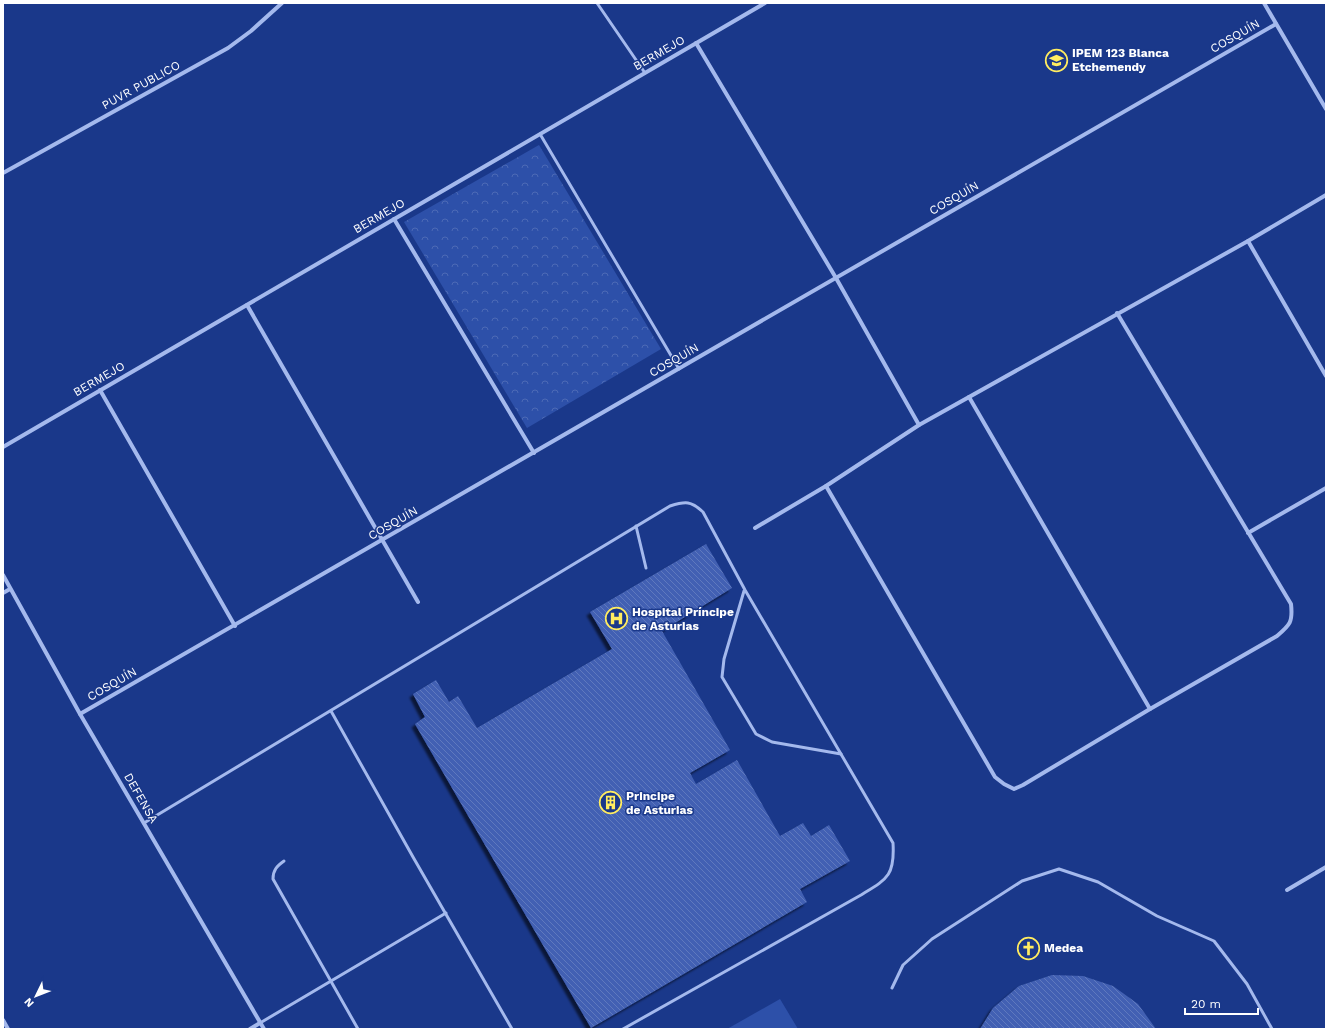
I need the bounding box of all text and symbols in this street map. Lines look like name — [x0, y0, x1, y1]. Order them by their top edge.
street label: COSQUÍN — [1208, 16, 1262, 56]
street label: BERMEJO — [631, 33, 687, 73]
place label: IPEM 123 Blanca Etchemendy — [1072, 46, 1169, 74]
school or university icon: IPEM 123 Blanca Etchemendy — [1043, 47, 1069, 73]
street label: PUVR PUBLICO — [99, 58, 183, 112]
street label: COSQUÍN — [927, 178, 981, 218]
street label: BERMEJO — [351, 196, 407, 236]
street label: COSQUÍN — [647, 340, 701, 380]
street label: BERMEJO — [71, 359, 127, 399]
street label: COSQUÍN — [366, 503, 420, 543]
place label: Hospital Príncipe de Asturias — [632, 605, 734, 633]
hospital icon: Hospital Príncipe de Asturias — [604, 606, 630, 632]
street label: COSQUÍN — [85, 664, 139, 704]
street label: DEFENSA — [121, 770, 161, 826]
place label: Principe de Asturias — [626, 789, 693, 817]
building icon: Principe de Asturias — [598, 790, 624, 816]
church icon: Medea — [1015, 935, 1041, 961]
place label: Medea — [1044, 941, 1083, 955]
north arrow — [16, 976, 56, 1016]
scale bar — [1185, 990, 1258, 1016]
text: N — [22, 995, 37, 1010]
text: 20 m — [1191, 997, 1221, 1011]

